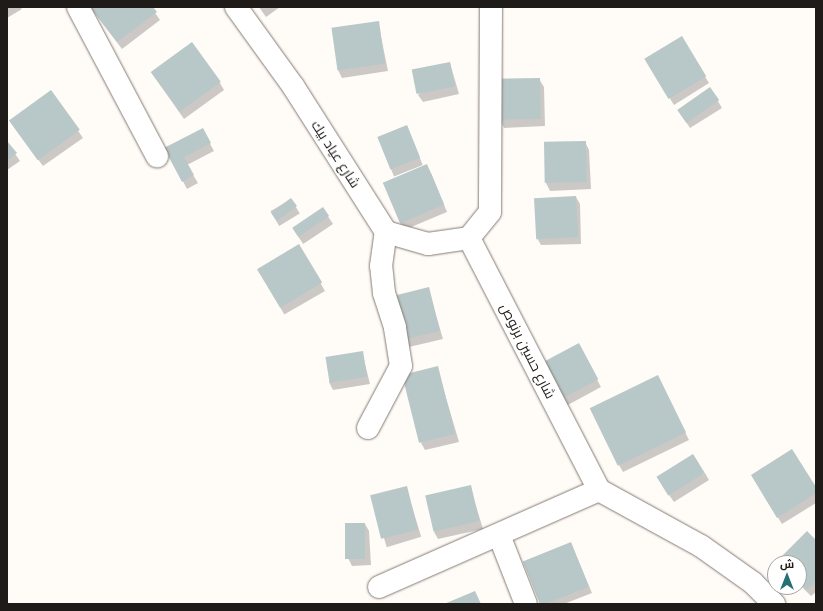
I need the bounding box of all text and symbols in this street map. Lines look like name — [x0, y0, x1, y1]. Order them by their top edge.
street label: شارع عياد بيك — [308, 117, 364, 191]
street label: شارع حسين برنوص — [497, 301, 559, 401]
north arrow — [767, 555, 807, 595]
text: ش — [780, 556, 794, 572]

